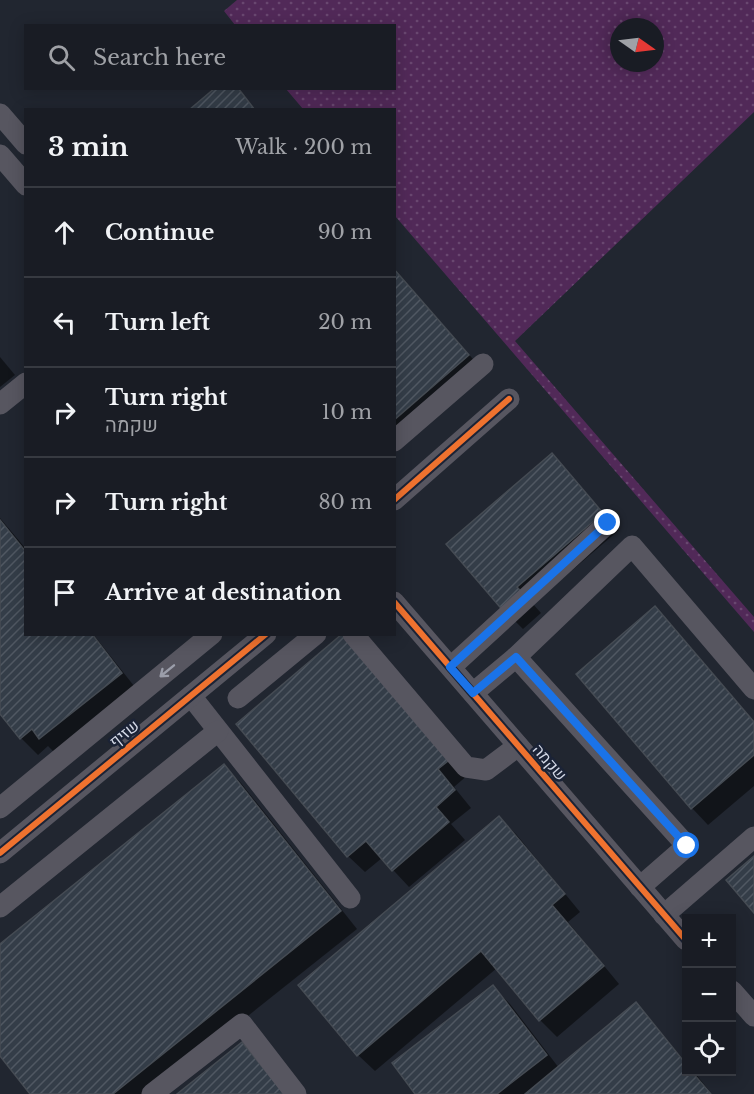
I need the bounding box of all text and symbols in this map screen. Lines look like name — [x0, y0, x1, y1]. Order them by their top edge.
north arrow — [610, 18, 664, 72]
search box — [24, 24, 396, 90]
icon: search — [45, 41, 78, 74]
text: Search here — [93, 44, 226, 71]
text: 3 min — [48, 131, 129, 163]
text: Walk · 200 m — [235, 135, 372, 159]
icon: ahead — [48, 216, 81, 249]
text: Continue — [105, 219, 214, 246]
text: 90 m — [318, 220, 372, 244]
icon: left — [48, 306, 81, 339]
text: Turn left — [105, 309, 210, 336]
text: 20 m — [318, 310, 372, 334]
text: Turn right — [105, 384, 227, 411]
icon: right — [48, 396, 81, 429]
text: 10 m — [322, 400, 372, 424]
text: שקמה — [105, 413, 158, 437]
icon: right — [48, 486, 81, 519]
text: Turn right — [105, 489, 227, 516]
text: 80 m — [318, 490, 372, 514]
route end — [594, 509, 620, 535]
icon: arrive — [48, 576, 81, 609]
text: Arrive at destination — [105, 579, 342, 606]
one-way arrow — [159, 665, 175, 678]
street label: שזיף — [105, 715, 143, 751]
street label: שקמה — [529, 740, 571, 784]
route start — [673, 832, 699, 858]
map controls — [682, 914, 736, 1076]
button: + — [682, 914, 736, 968]
button: − — [682, 968, 736, 1022]
button: locate — [682, 1022, 736, 1076]

